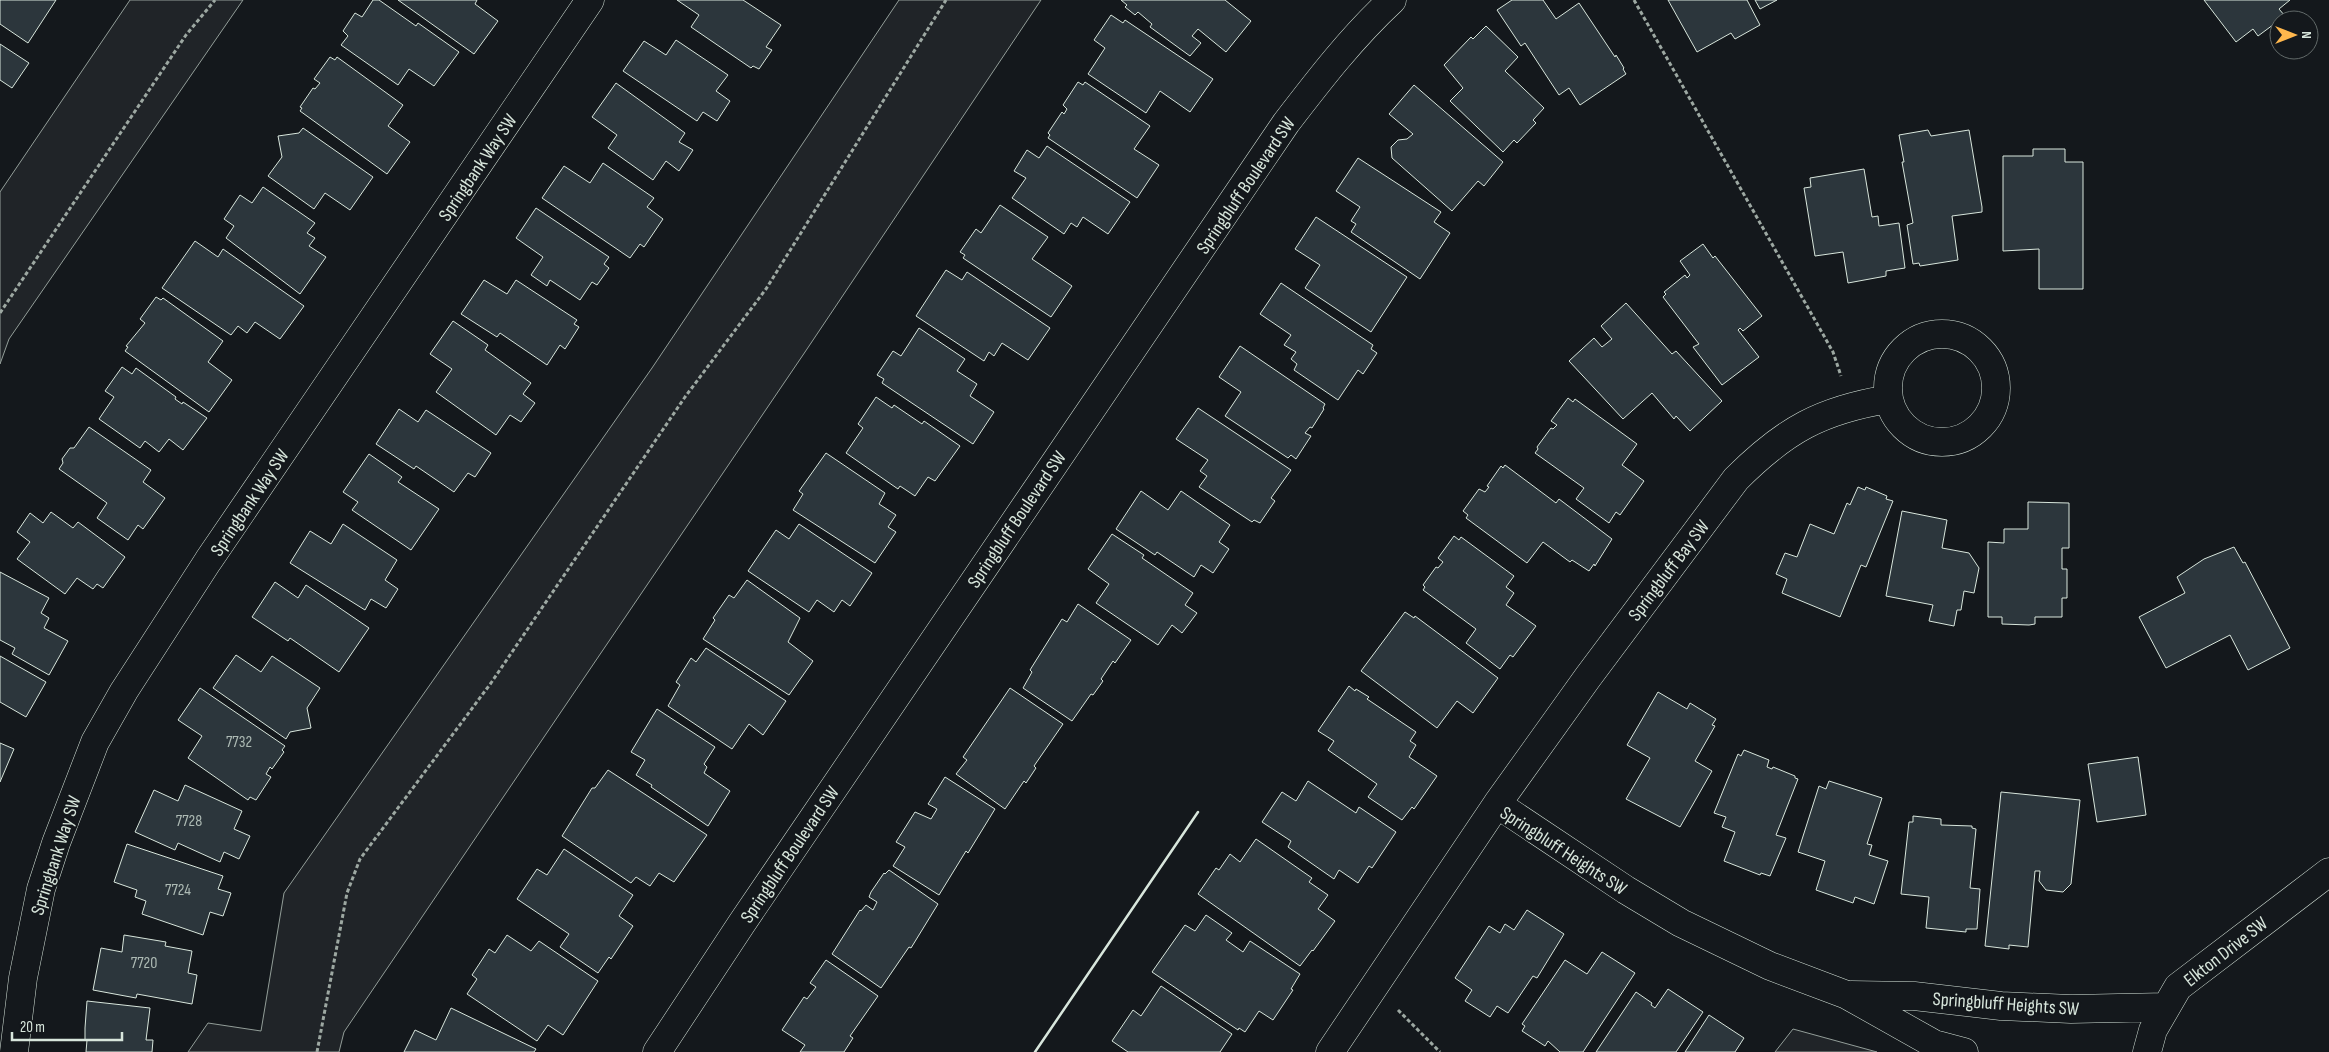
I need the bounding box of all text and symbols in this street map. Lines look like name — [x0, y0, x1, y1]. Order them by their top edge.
north arrow — [2269, 10, 2319, 60]
text: N — [2298, 31, 2315, 39]
street label: Springbank Way SW — [434, 109, 523, 226]
street label: Springbluff Boulevard SW — [1192, 112, 1301, 259]
street label: Springbank Way SW — [206, 444, 295, 561]
street label: Springbluff Boulevard SW — [963, 446, 1072, 593]
street label: Springbluff Bay SW — [1624, 515, 1715, 626]
house number: 7732 — [226, 733, 252, 752]
street label: Springbluff Boulevard SW — [736, 781, 845, 928]
street label: Springbank Way SW — [26, 792, 87, 918]
street label: Springbluff Heights SW — [1495, 802, 1631, 901]
house number: 7728 — [176, 812, 202, 831]
house number: 7724 — [165, 881, 191, 900]
street label: Elkton Drive SW — [2179, 912, 2273, 992]
house number: 7720 — [131, 954, 157, 973]
street label: Springbluff Heights SW — [1932, 988, 2080, 1021]
scale bar — [12, 1010, 122, 1042]
text: 20 m — [20, 1018, 45, 1037]

